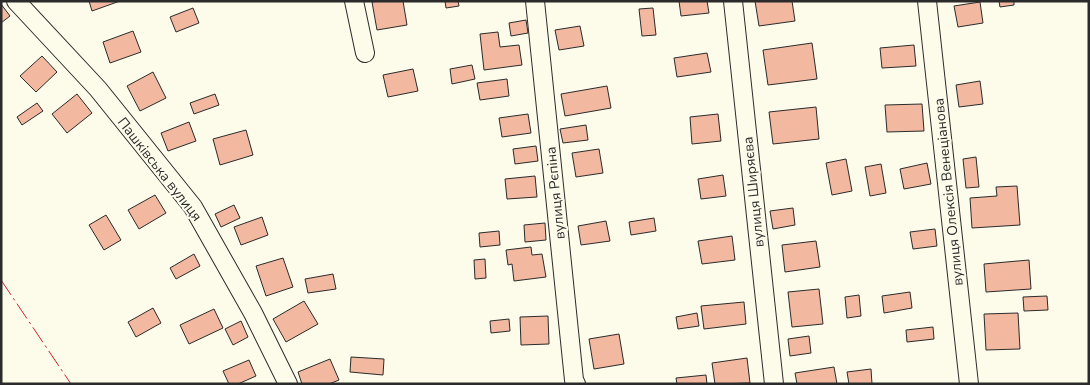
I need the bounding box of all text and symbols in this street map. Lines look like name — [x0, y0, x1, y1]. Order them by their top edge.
street label: вулиця Олексія Венеціанова — [929, 97, 968, 287]
street label: Пашківська вулиця — [113, 113, 206, 225]
street label: вулиця Ширяєва — [738, 136, 769, 248]
street label: вулиця Рєпіна — [541, 146, 570, 240]

